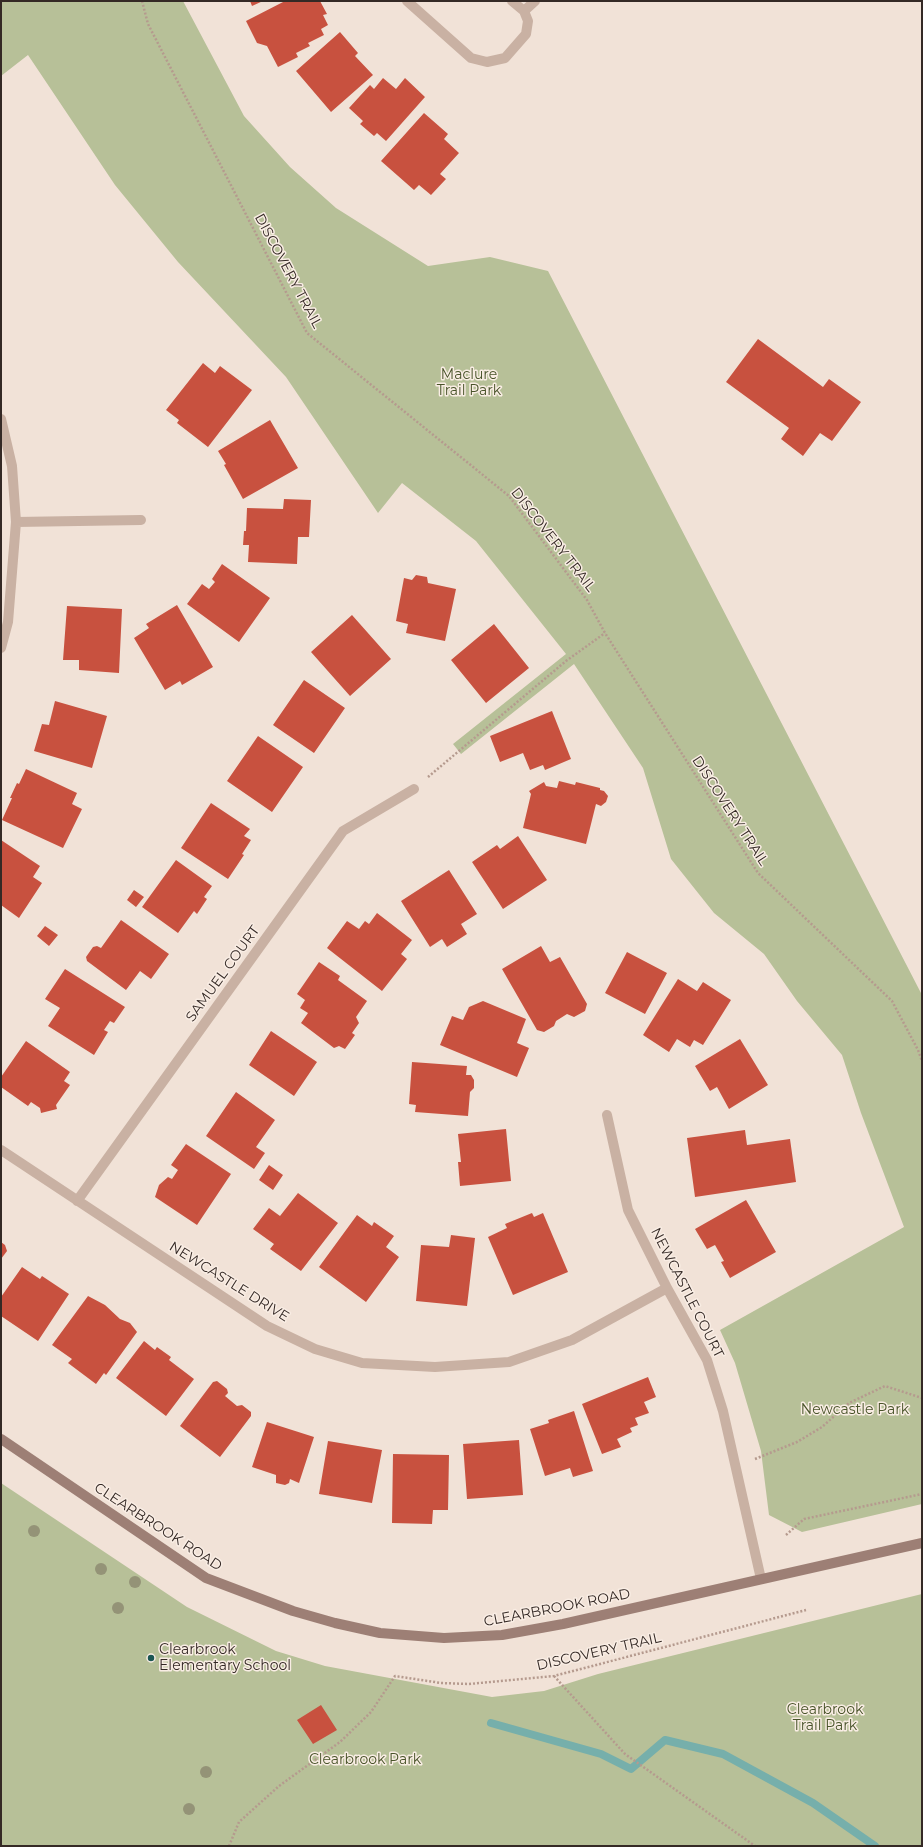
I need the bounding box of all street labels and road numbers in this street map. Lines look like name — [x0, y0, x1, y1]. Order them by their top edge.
street label: DISCOVERY TRAIL — [251, 211, 325, 331]
street label: DISCOVERY TRAIL — [507, 485, 599, 595]
street label: DISCOVERY TRAIL — [688, 753, 772, 869]
street label: SAMUEL COURT — [183, 923, 263, 1025]
street label: NEWCASTLE COURT — [647, 1225, 727, 1361]
street label: NEWCASTLE DRIVE — [166, 1238, 292, 1326]
street label: CLEARBROOK ROAD — [91, 1479, 225, 1575]
street label: CLEARBROOK ROAD — [482, 1586, 632, 1630]
street label: DISCOVERY TRAIL — [535, 1629, 663, 1675]

